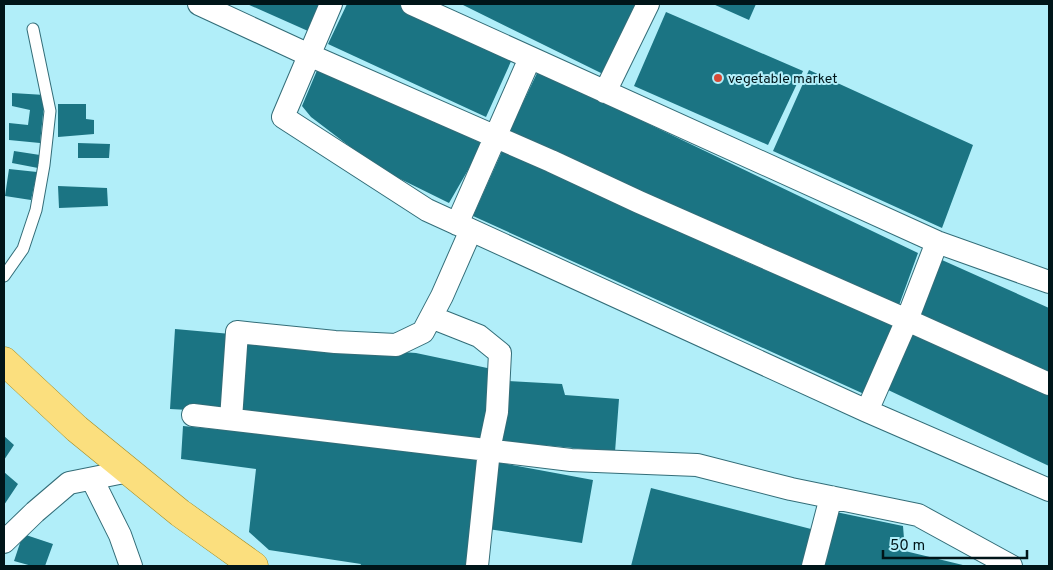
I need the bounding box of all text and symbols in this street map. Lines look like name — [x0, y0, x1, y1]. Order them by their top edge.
place label: vegetable market — [728, 71, 838, 88]
marker: vegetable market — [712, 72, 724, 84]
scale bar — [883, 528, 1027, 560]
text: 50 m — [890, 537, 925, 556]

